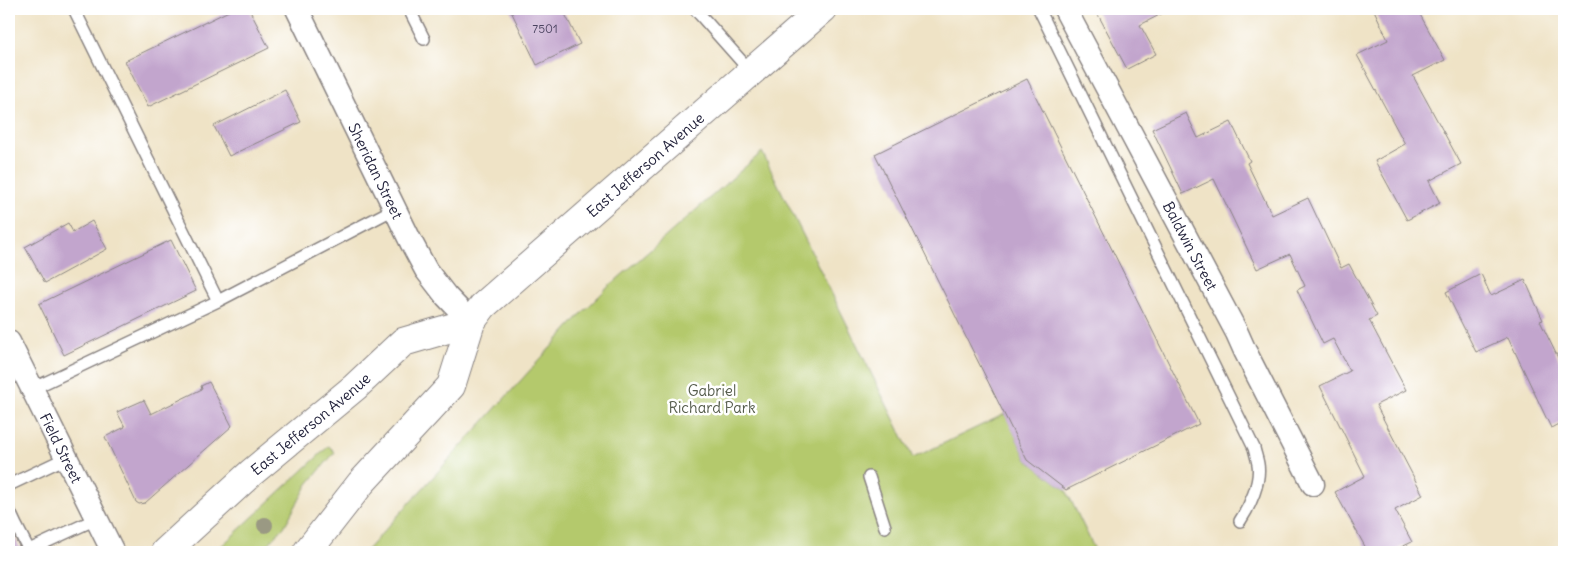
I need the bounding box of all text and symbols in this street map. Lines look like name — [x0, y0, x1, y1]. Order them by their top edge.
house number: 7501 — [532, 21, 558, 36]
street label: East Jefferson Avenue — [582, 108, 708, 221]
street label: Sheridan Street — [345, 120, 408, 222]
street label: Baldwin Street — [1159, 198, 1222, 294]
street label: East Jefferson Avenue — [247, 368, 374, 479]
park label: Gabriel Richard Park — [668, 381, 756, 417]
street label: Field Street — [36, 410, 87, 486]

